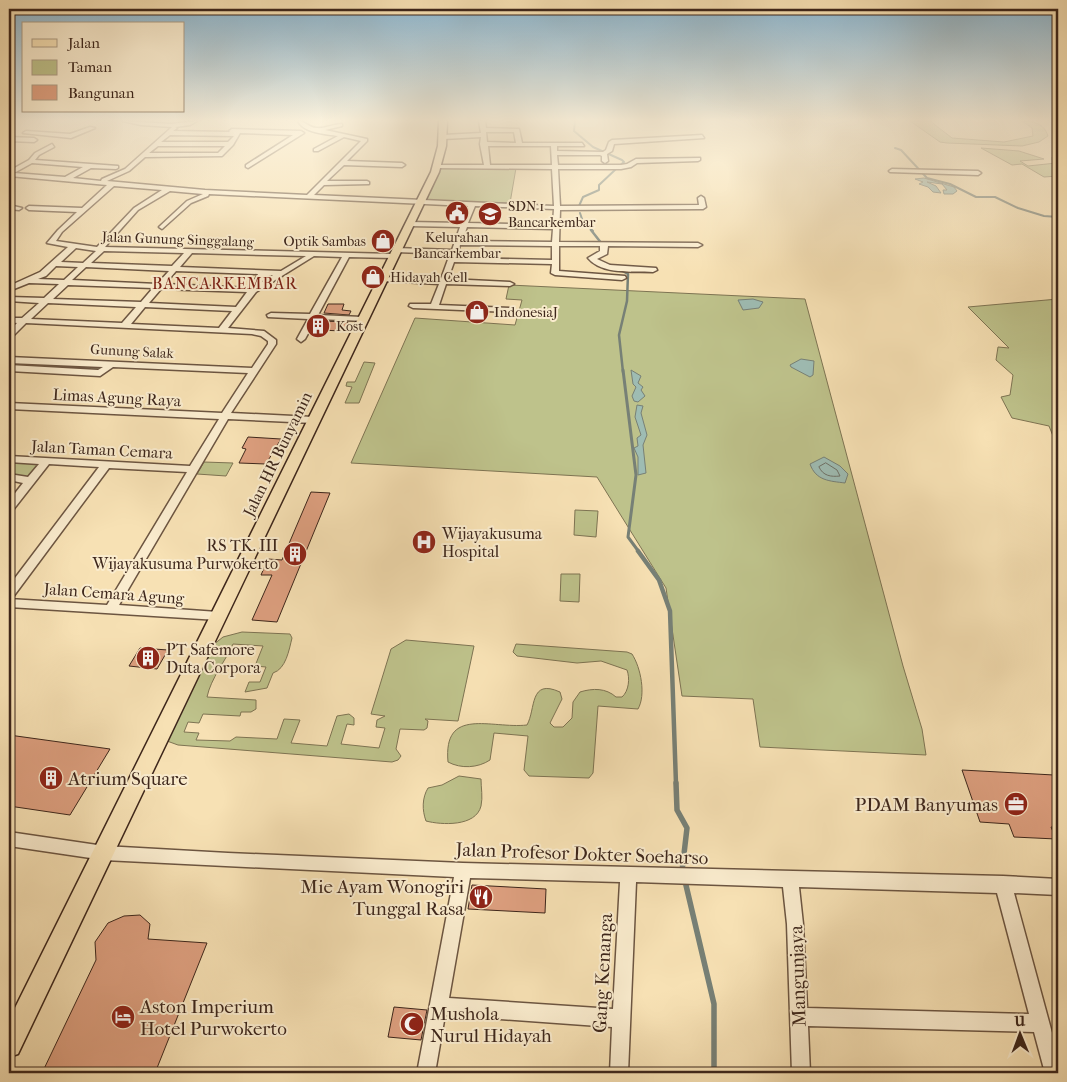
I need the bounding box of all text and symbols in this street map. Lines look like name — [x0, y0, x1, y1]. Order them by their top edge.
legend — [22, 22, 185, 112]
text: Jalan — [67, 34, 100, 52]
text: Taman — [68, 58, 112, 76]
text: Bangunan — [68, 84, 135, 102]
place label: SDN 1 Bancarkembar — [508, 198, 595, 231]
public building icon: Kelurahan Bancarkembar — [444, 200, 470, 226]
school or university icon: SDN 1 Bancarkembar — [477, 201, 503, 227]
street label: Jalan Gunung Singgalang — [101, 228, 255, 251]
shop icon: Optik Sambas — [370, 228, 396, 254]
place label: Kelurahan Bancarkembar — [413, 229, 501, 262]
place label: Optik Sambas — [284, 233, 366, 250]
shop icon: Hidayah Cell — [360, 264, 386, 290]
place label: Hidayah Cell — [390, 269, 468, 286]
district label: BANCARKEMBAR — [152, 274, 298, 293]
shop icon: IndonesiaJ — [464, 299, 490, 325]
place label: IndonesiaJ — [494, 304, 558, 321]
building icon: Kost — [305, 313, 331, 339]
place label: Kost — [336, 318, 363, 335]
street label: Gunung Salak — [90, 341, 175, 362]
street label: Limas Agung Raya — [52, 385, 182, 410]
street label: Jalan HR Bunyamin — [238, 388, 316, 522]
street label: Jalan Taman Cemara — [29, 436, 174, 463]
place label: Wijayakusuma Hospital — [441, 524, 543, 561]
hospital icon: Wijayakusuma Hospital — [411, 529, 437, 555]
place label: RS TK. III Wijayakusuma Purwokerto — [92, 536, 278, 573]
building icon: RS TK. III Wijayakusuma Purwokerto — [282, 541, 308, 567]
street label: Jalan Cemara Agung — [41, 579, 185, 608]
place label: PT Safemore Duta Corpora — [166, 640, 261, 677]
building icon: PT Safemore Duta Corpora — [135, 645, 161, 671]
building icon: Atrium Square — [38, 765, 64, 791]
place label: Atrium Square — [67, 768, 188, 790]
office icon: PDAM Banyumas — [1003, 791, 1029, 817]
place label: PDAM Banyumas — [855, 794, 998, 816]
street label: Jalan Profesor Dokter Soeharso — [453, 839, 709, 869]
place label: Mie Ayam Wonogiri Tunggal Rasa — [301, 876, 464, 920]
restaurant icon: Mie Ayam Wonogiri Tunggal Rasa — [468, 884, 494, 910]
street label: Gang Kenanga — [589, 912, 617, 1034]
street label: Mangunjaya — [785, 925, 811, 1027]
place label: Aston Imperium Hotel Purwokerto — [139, 996, 287, 1040]
place label: Mushola Nurul Hidayah — [430, 1003, 552, 1047]
hotel icon: Aston Imperium Hotel Purwokerto — [110, 1004, 136, 1030]
north arrow — [994, 1010, 1044, 1060]
mosque icon: Mushola Nurul Hidayah — [399, 1011, 425, 1037]
text: U — [1013, 1013, 1025, 1030]

